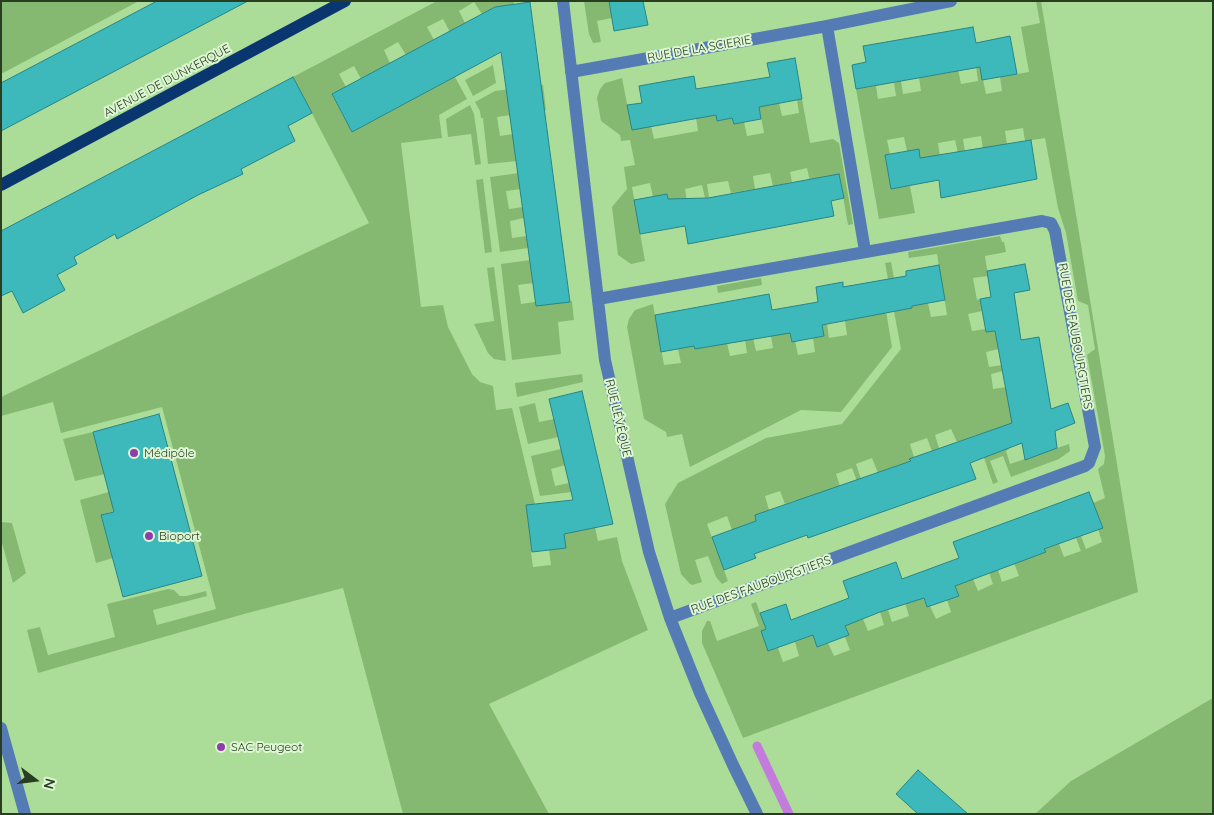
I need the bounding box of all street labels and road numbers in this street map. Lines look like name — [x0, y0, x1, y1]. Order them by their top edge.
street label: RUE DE LA SCIERIE — [646, 33, 752, 65]
street label: AVENUE DE DUNKERQUE — [101, 42, 233, 120]
street label: RUE DES FAUBOURGTIERS — [1055, 262, 1095, 410]
street label: RUE LÉVÊQUE — [602, 378, 634, 458]
street label: RUE DES FAUBOURGTIERS — [689, 553, 833, 617]

